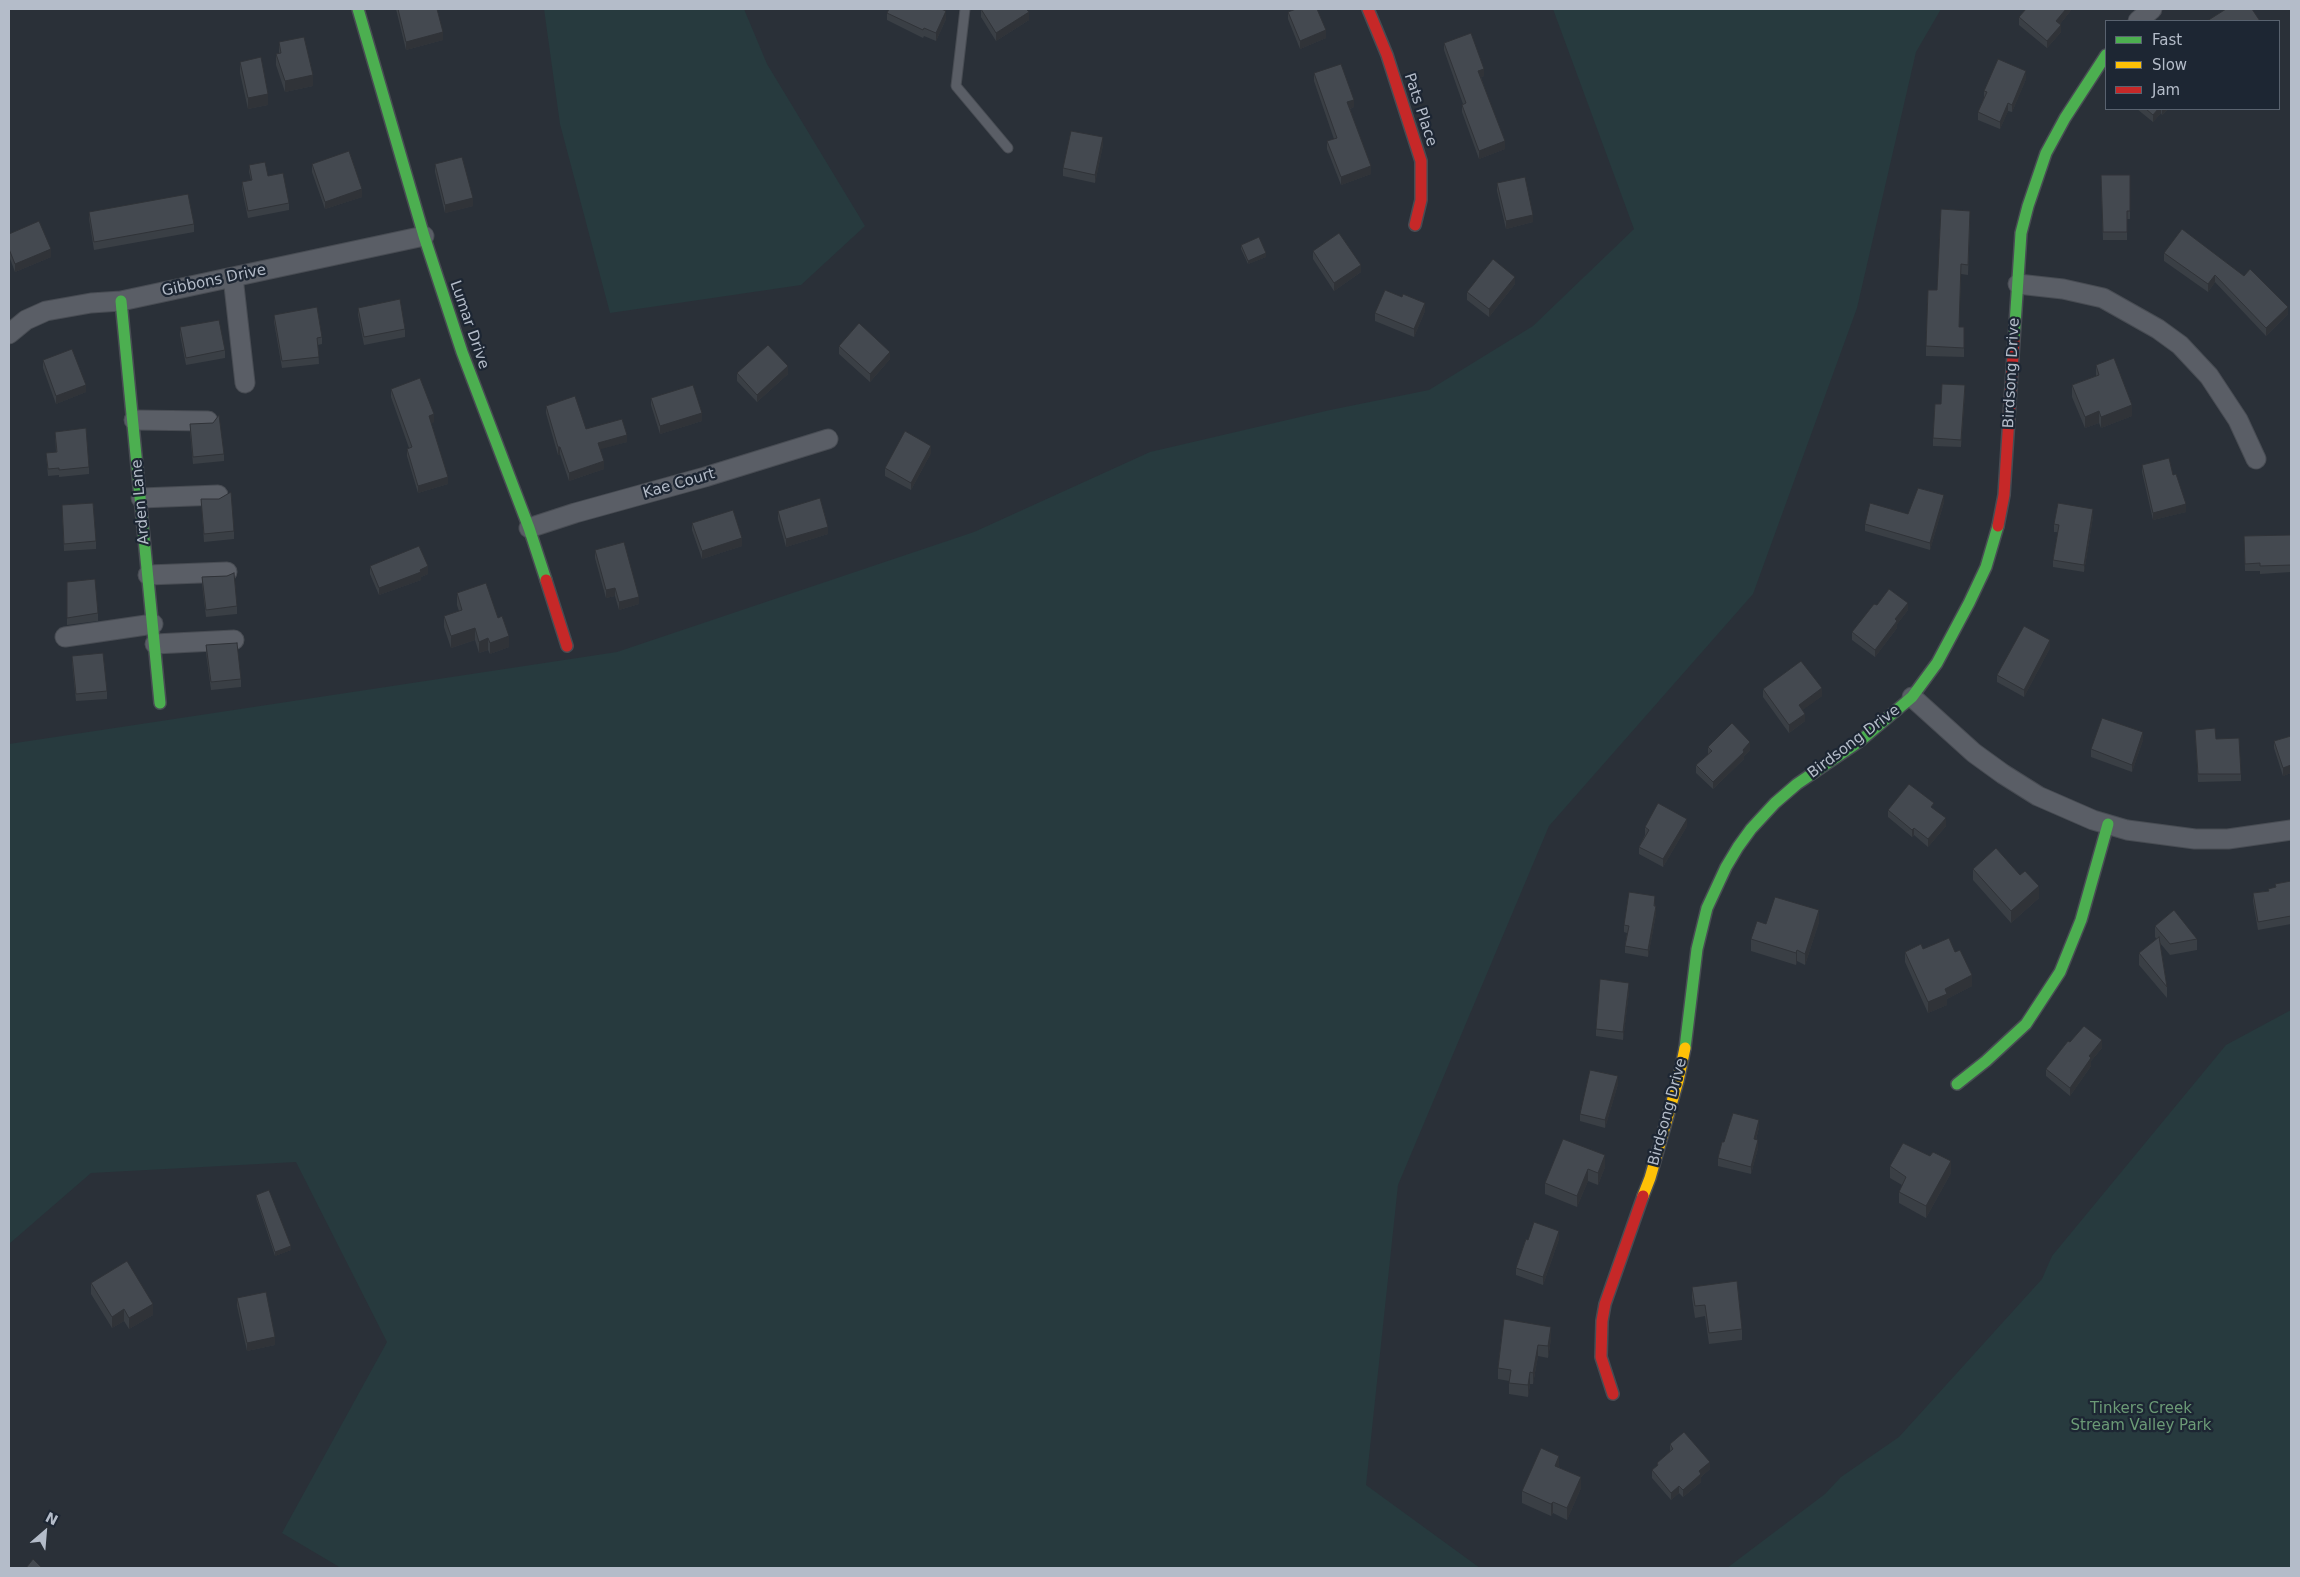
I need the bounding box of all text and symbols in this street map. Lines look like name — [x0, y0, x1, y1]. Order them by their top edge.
legend — [2105, 20, 2280, 110]
text: Fast — [2152, 31, 2182, 49]
text: Slow — [2152, 56, 2187, 74]
street label: Pats Place — [1400, 71, 1440, 149]
text: Jam — [2152, 81, 2180, 99]
street label: Gibbons Drive — [160, 261, 268, 301]
street label: Lumar Drive — [445, 278, 493, 372]
street label: Birdsong Drive — [2000, 317, 2024, 429]
street label: Arden Lane — [128, 459, 154, 545]
street label: Kae Court — [641, 465, 717, 503]
street label: Birdsong Drive — [1804, 702, 1904, 782]
street label: Birdsong Drive — [1645, 1056, 1691, 1168]
park label: Tinkers Creek Stream Valley Park — [2071, 1400, 2211, 1435]
north arrow — [20, 1507, 70, 1557]
text: N — [43, 1509, 61, 1528]

